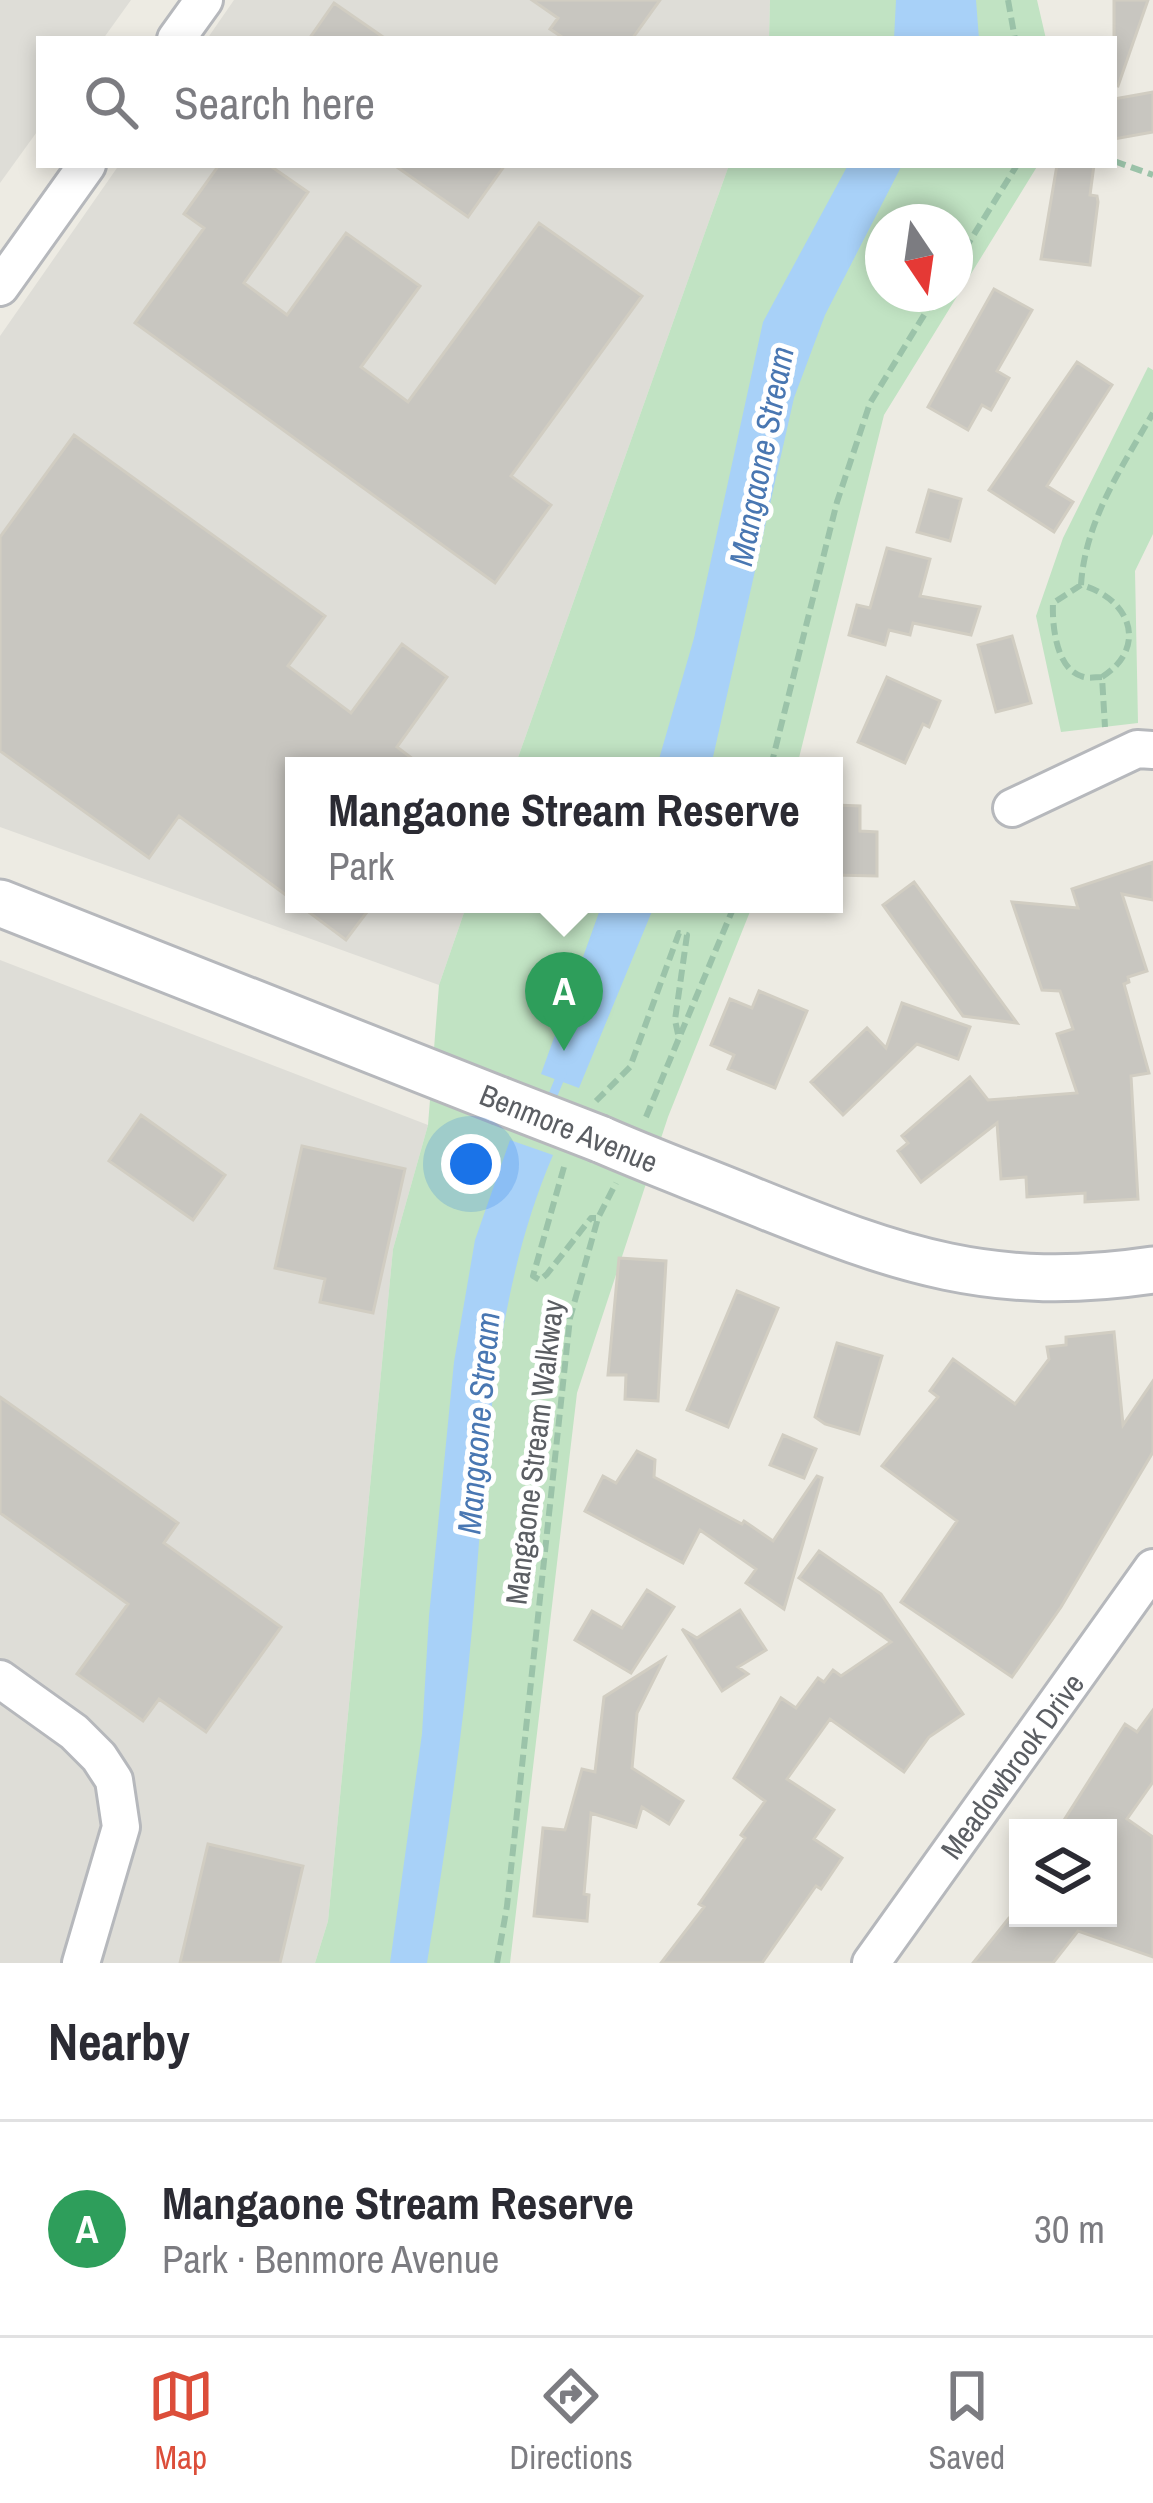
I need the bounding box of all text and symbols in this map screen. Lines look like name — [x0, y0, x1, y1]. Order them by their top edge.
search box — [36, 36, 1117, 168]
icon: search — [78, 69, 144, 135]
text: Search here — [174, 72, 375, 133]
north arrow — [865, 204, 973, 312]
water label: Mangaone Stream — [718, 343, 804, 569]
popup — [285, 757, 843, 913]
text: Mangaone Stream Reserve — [328, 779, 800, 840]
text: Park — [328, 840, 394, 892]
pin: A — [525, 952, 603, 1051]
street label: Benmore Avenue — [474, 1074, 664, 1182]
your location — [441, 1134, 501, 1194]
street label: Mangaone Stream Walkway — [495, 1297, 573, 1607]
water label: Mangaone Stream — [446, 1310, 510, 1536]
street label: Meadowbrook Drive — [931, 1665, 1093, 1867]
map controls — [1009, 1819, 1117, 1927]
button: layers — [1009, 1819, 1117, 1927]
text: Nearby — [48, 2007, 190, 2076]
text: Mangaone Stream Reserve — [162, 2172, 634, 2233]
text: A — [75, 2203, 99, 2255]
text: 30 m — [1034, 2203, 1105, 2255]
text: Park · Benmore Avenue — [162, 2233, 499, 2285]
tab: Map — [148, 2363, 214, 2479]
tab: Directions — [509, 2363, 633, 2479]
tab: Saved — [928, 2363, 1005, 2479]

